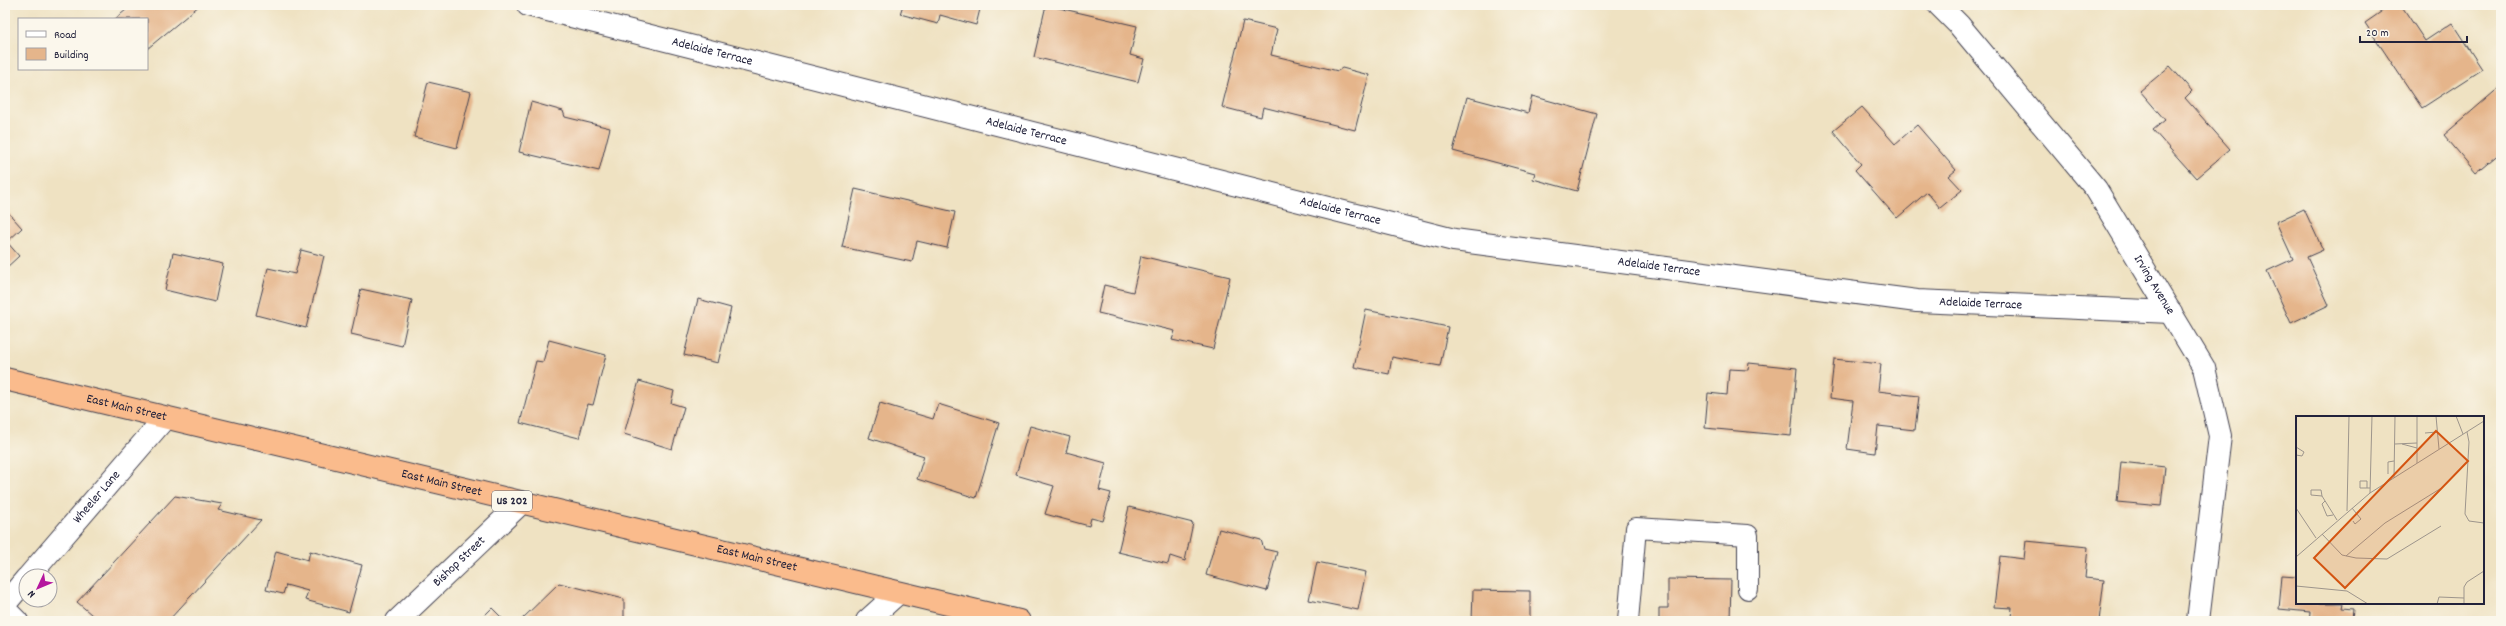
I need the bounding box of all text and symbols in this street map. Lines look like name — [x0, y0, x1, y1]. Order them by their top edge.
legend — [18, 18, 148, 70]
scale bar — [2360, 18, 2467, 44]
text: 20 m — [2366, 25, 2389, 42]
text: Road — [54, 27, 76, 44]
street label: Adelaide Terrace — [670, 32, 755, 71]
text: Building — [54, 47, 89, 64]
street label: Adelaide Terrace — [984, 112, 1069, 151]
street label: Adelaide Terrace — [1298, 192, 1383, 231]
street label: Irving Avenue — [2128, 251, 2179, 319]
street label: Adelaide Terrace — [1616, 252, 1702, 282]
street label: Adelaide Terrace — [1939, 292, 2023, 315]
street label: East Main Street — [84, 389, 169, 427]
inset map — [2296, 416, 2484, 604]
street label: East Main Street — [400, 464, 484, 502]
street label: Wheeler Lane — [68, 466, 125, 528]
road number: US 202 — [492, 491, 532, 511]
street label: Bishop Street — [429, 532, 490, 592]
street label: East Main Street — [715, 540, 799, 577]
north arrow — [18, 568, 58, 608]
text: N — [24, 586, 40, 601]

